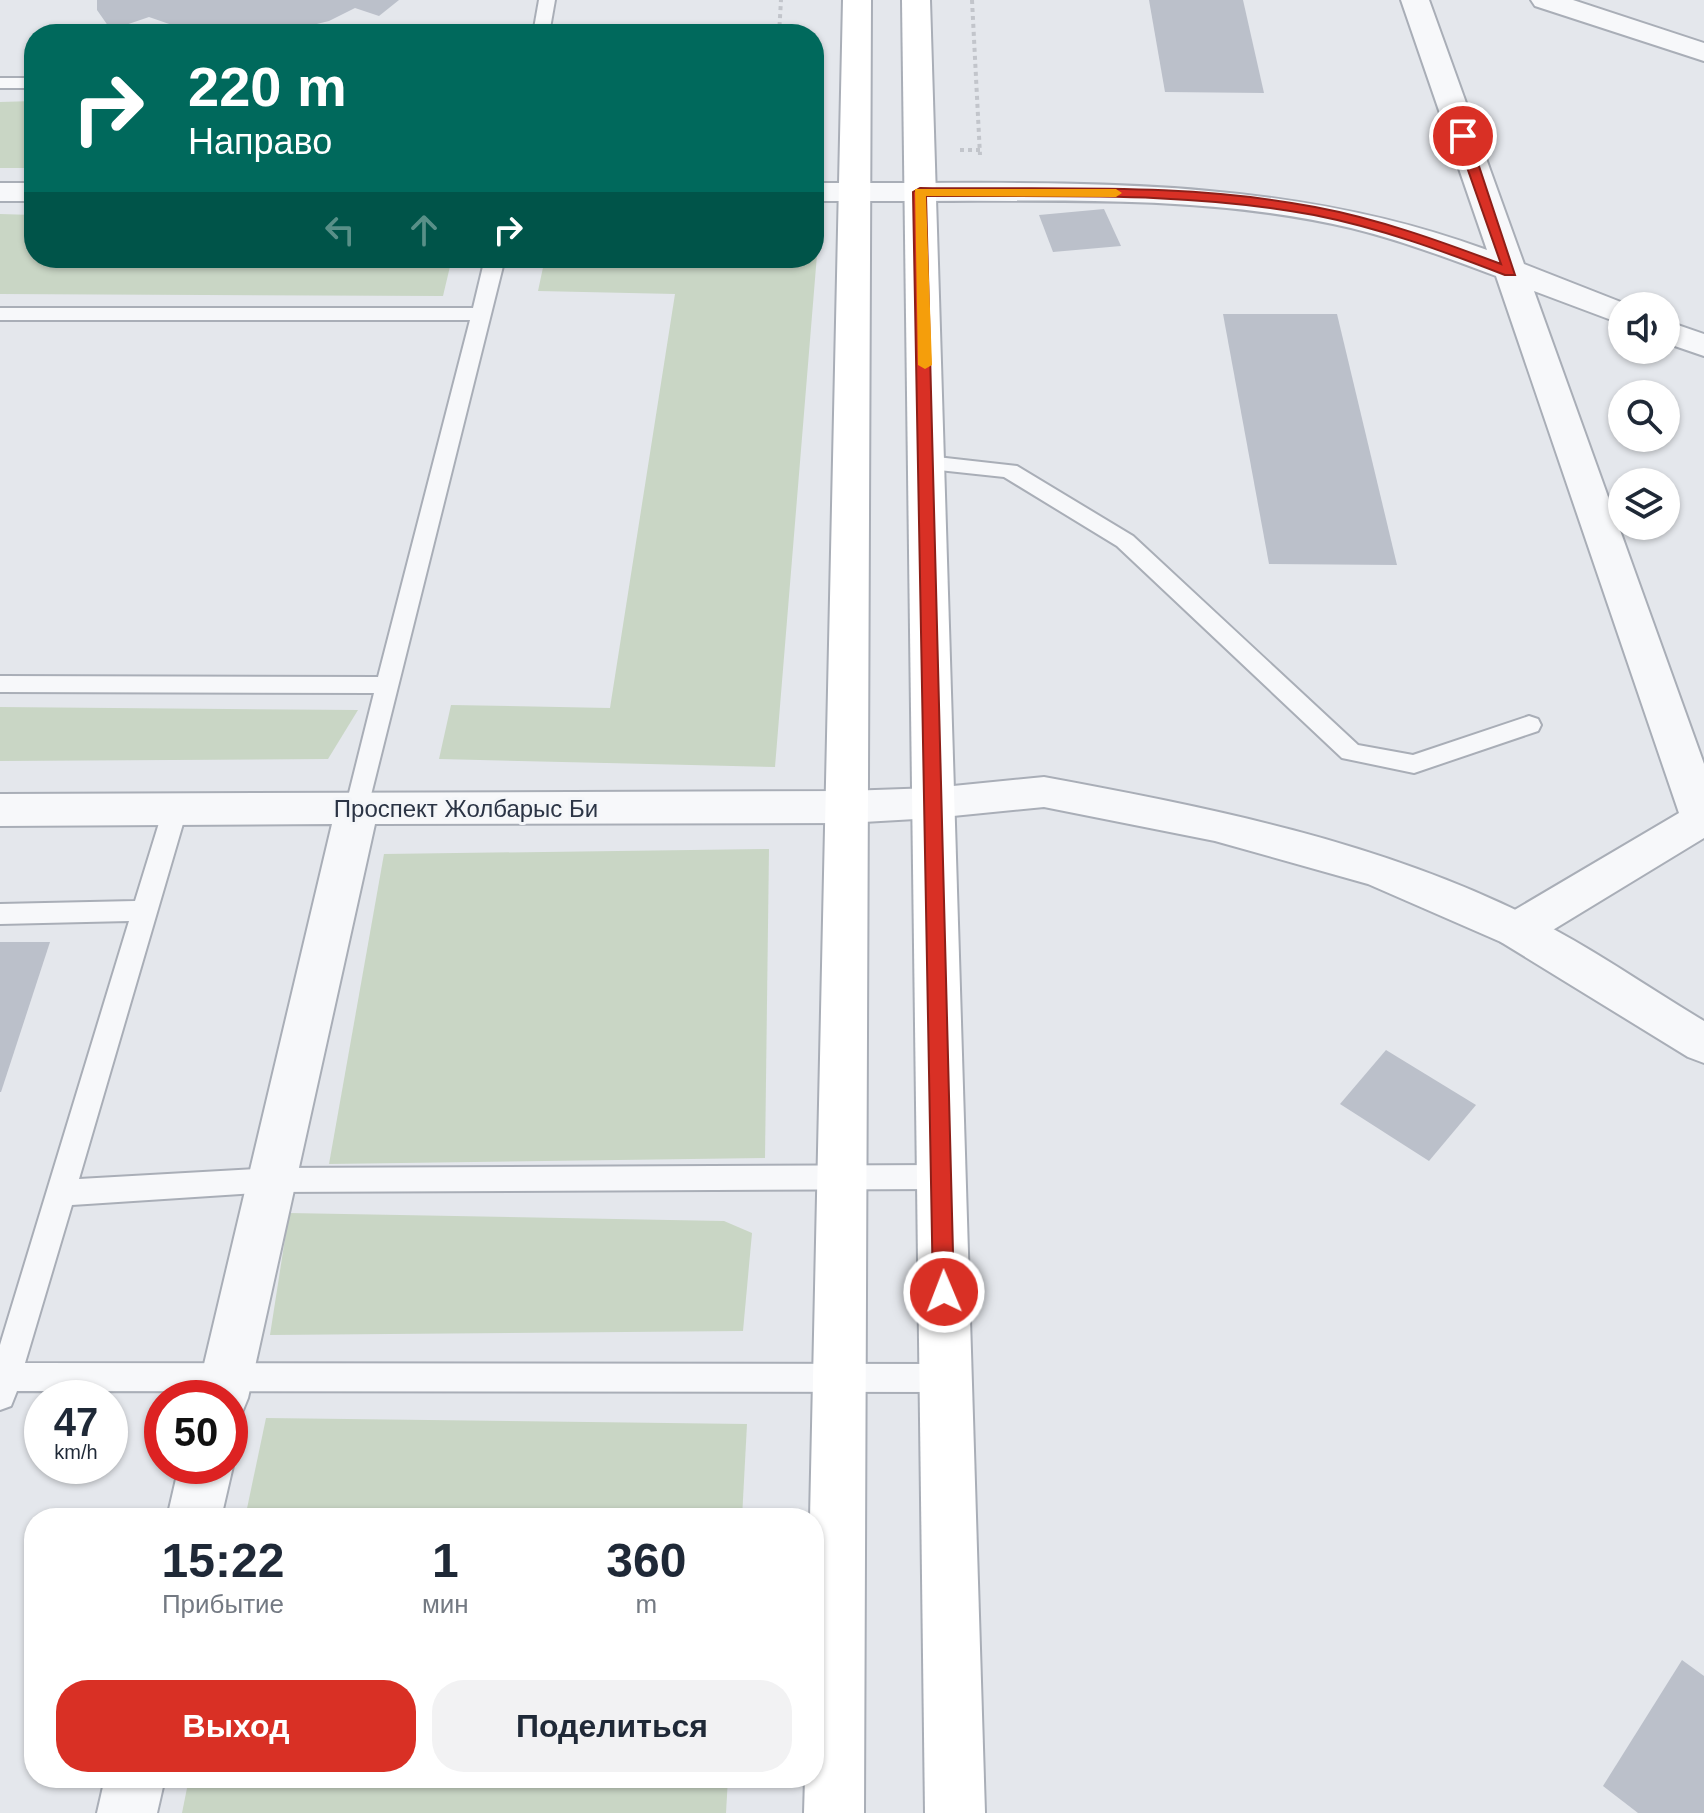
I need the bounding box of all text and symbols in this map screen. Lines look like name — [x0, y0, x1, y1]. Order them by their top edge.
text: 220 m — [188, 55, 347, 118]
icon: right — [56, 56, 160, 160]
pin — [1429, 102, 1497, 170]
icon: arrive — [1441, 114, 1485, 158]
text: Направо — [188, 121, 332, 162]
icon: left — [318, 208, 362, 252]
icon: ahead — [402, 208, 446, 252]
icon: right — [486, 208, 530, 252]
map controls — [1608, 292, 1680, 540]
button: sound — [1608, 292, 1680, 364]
button: search — [1608, 380, 1680, 452]
button: layers — [1608, 468, 1680, 540]
street label: Проспект Жолбарыс Би — [334, 795, 598, 822]
position arrow — [902, 1250, 986, 1334]
speed limit sign: 50 — [144, 1380, 248, 1484]
text: 47 — [54, 1400, 98, 1444]
text: km/h — [54, 1441, 98, 1463]
text: 15:22 — [162, 1534, 284, 1587]
text: 1 — [432, 1534, 459, 1587]
text: 360 — [606, 1534, 686, 1587]
text: Прибытие — [162, 1589, 284, 1619]
text: мин — [422, 1589, 469, 1619]
text: m — [636, 1589, 657, 1619]
button: Выход — [56, 1680, 416, 1772]
button: Поделиться — [432, 1680, 792, 1772]

